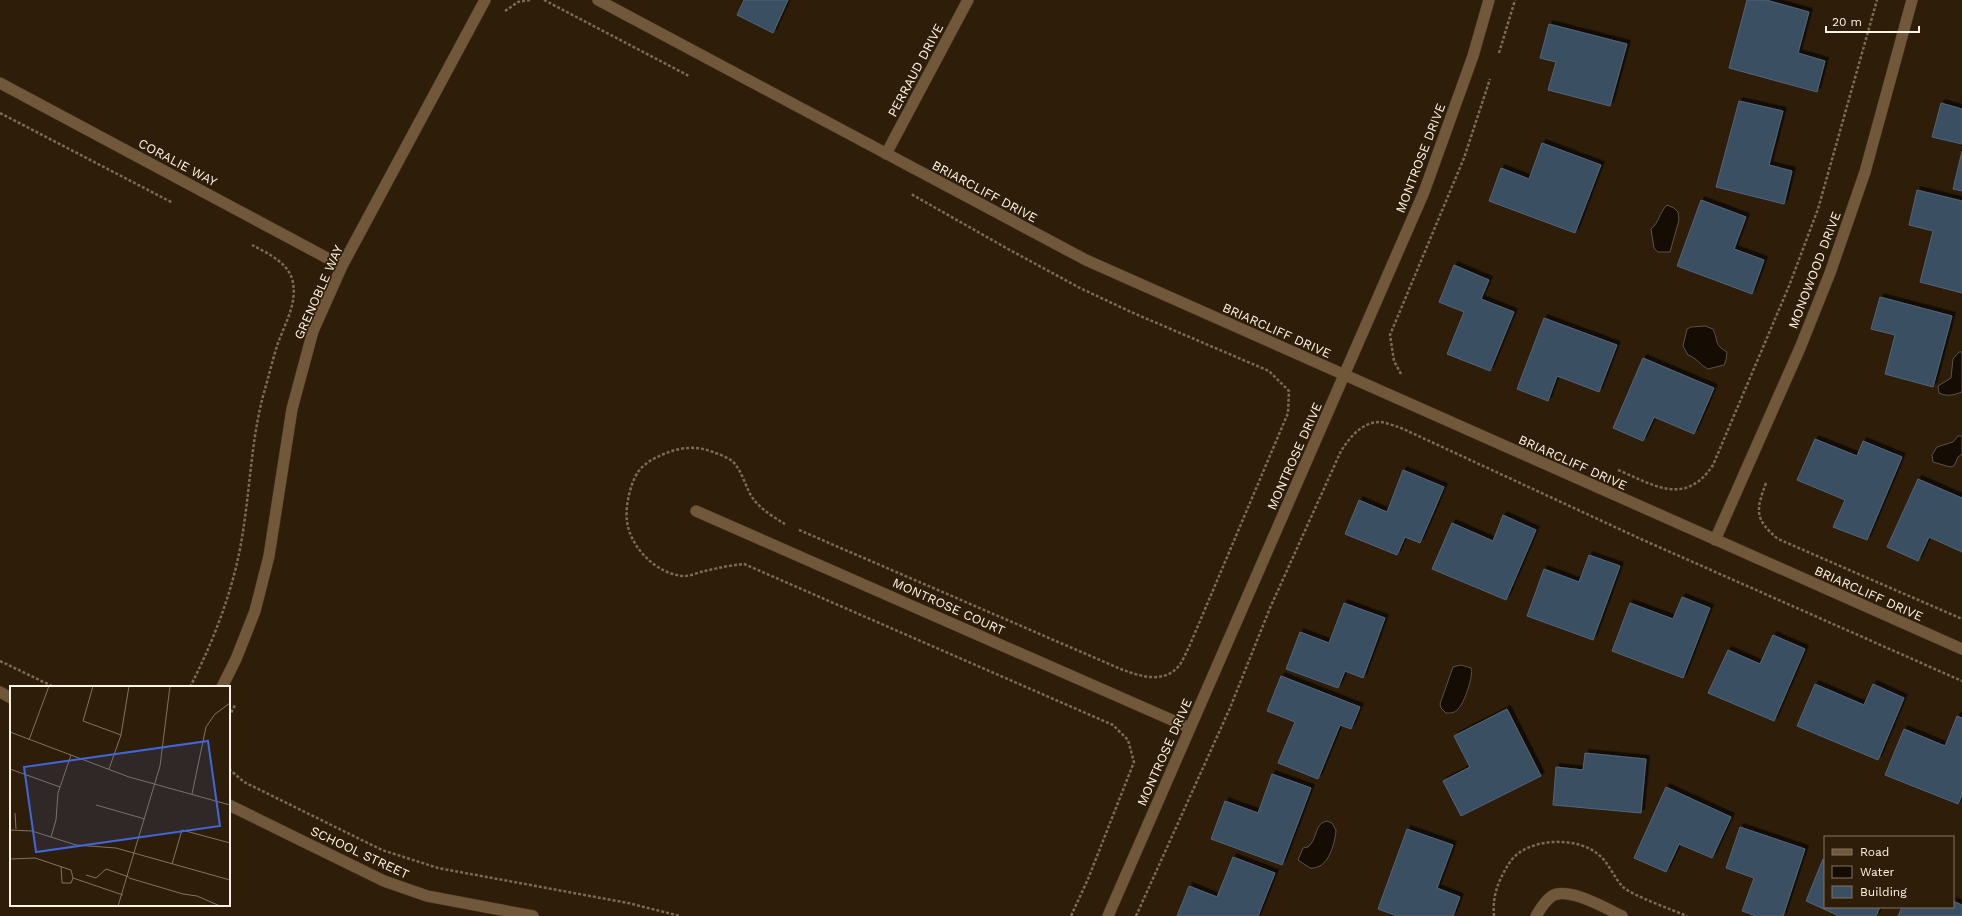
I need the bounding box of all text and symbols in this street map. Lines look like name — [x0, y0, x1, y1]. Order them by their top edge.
scale bar — [1826, 8, 1919, 34]
text: 20 m — [1832, 15, 1862, 29]
street label: PERRAUD DRIVE — [885, 21, 946, 119]
street label: MONTROSE DRIVE — [1393, 101, 1448, 215]
street label: CORALIE WAY — [136, 135, 220, 190]
street label: BRIARCLIFF DRIVE — [929, 157, 1040, 226]
street label: MONOWOOD DRIVE — [1785, 210, 1844, 331]
street label: GRENOBLE WAY — [291, 242, 346, 342]
street label: BRIARCLIFF DRIVE — [1220, 300, 1333, 361]
street label: MONTROSE DRIVE — [1264, 400, 1325, 512]
street label: BRIARCLIFF DRIVE — [1516, 432, 1629, 493]
street label: BRIARCLIFF DRIVE — [1812, 563, 1925, 624]
street label: MONTROSE COURT — [890, 575, 1008, 638]
inset map — [10, 686, 230, 906]
street label: MONTROSE DRIVE — [1134, 696, 1195, 808]
street label: SCHOOL STREET — [308, 823, 412, 882]
legend — [1824, 836, 1954, 908]
text: Road — [1860, 845, 1889, 859]
text: Water — [1860, 865, 1895, 879]
text: Building — [1860, 885, 1907, 899]

